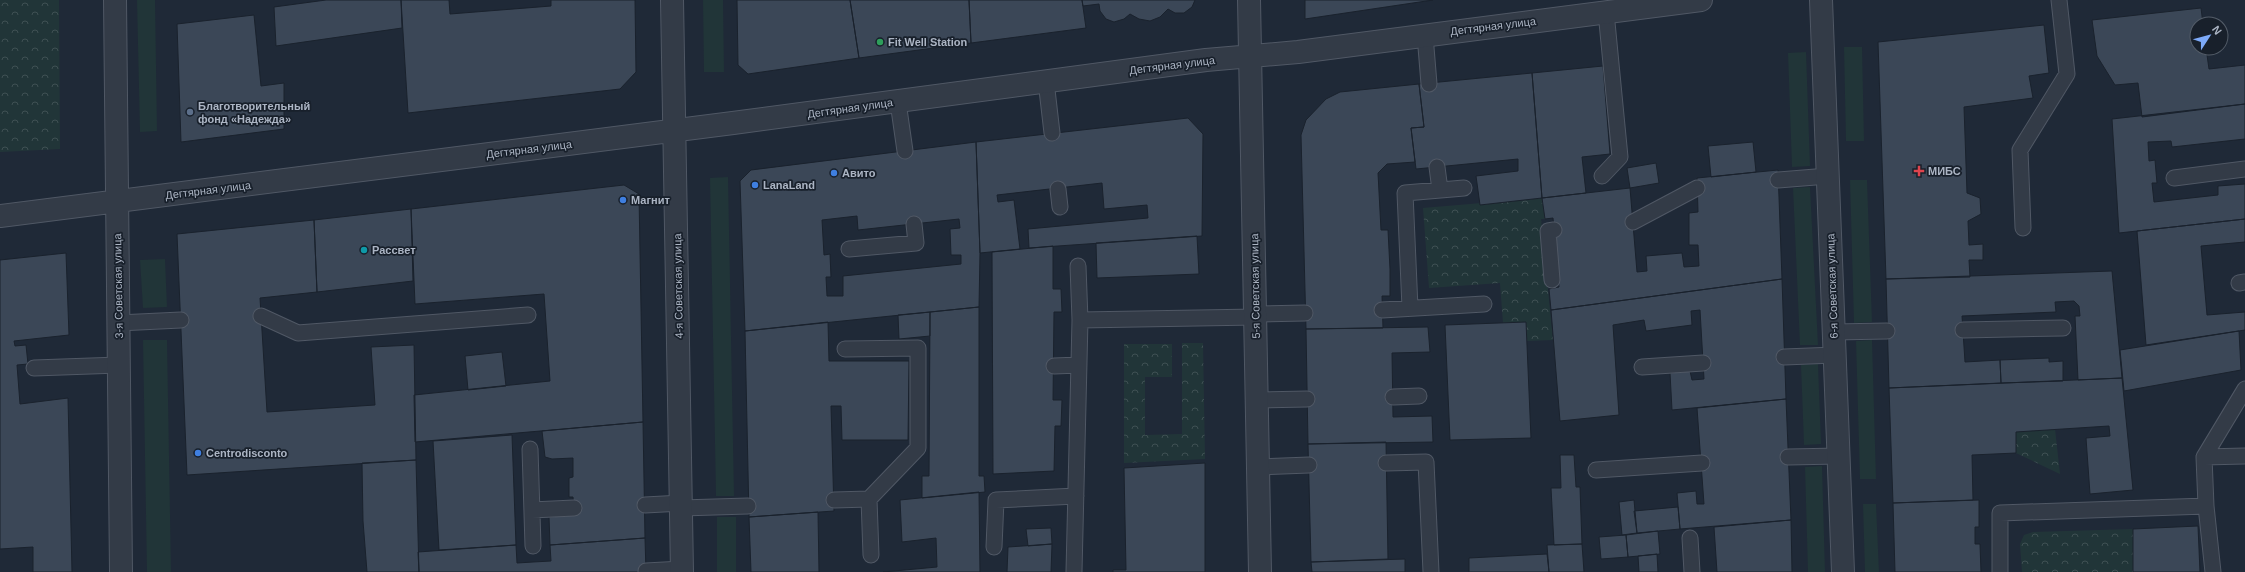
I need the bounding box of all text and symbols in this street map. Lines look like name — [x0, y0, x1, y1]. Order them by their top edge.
street label: Дегтярная улица — [1450, 15, 1537, 37]
north arrow — [2189, 16, 2229, 56]
text: N — [2210, 23, 2224, 37]
place label: Fit Well Station — [888, 36, 968, 48]
marker: Fit Well Station — [875, 37, 885, 47]
street label: Дегтярная улица — [1129, 54, 1216, 76]
street label: Дегтярная улица — [807, 96, 894, 120]
place label: Благотворительный фонд «Надежда» — [198, 100, 310, 125]
marker: Благотворительный фонд «Надежда» — [185, 107, 195, 117]
street label: Дегтярная улица — [486, 138, 573, 160]
marker: МИБС — [1913, 165, 1925, 177]
place label: МИБС — [1928, 165, 1961, 177]
place label: Авито — [842, 167, 876, 179]
marker: Авито — [829, 168, 839, 178]
street label: Дегтярная улица — [165, 179, 252, 201]
place label: LanaLand — [763, 179, 815, 191]
marker: LanaLand — [750, 180, 760, 190]
place label: Магнит — [631, 194, 670, 206]
marker: Магнит — [618, 195, 628, 205]
street label: 3-я Советская улица — [111, 232, 125, 339]
street label: 4-я Советская улица — [671, 232, 685, 339]
street label: 5-я Советская улица — [1248, 232, 1262, 339]
street label: 6-я Советская улица — [1824, 232, 1840, 339]
place label: Рассвет — [372, 244, 416, 256]
marker: Рассвет — [359, 245, 369, 255]
place label: Centrodisconto — [206, 447, 288, 459]
marker: Centrodisconto — [193, 448, 203, 458]

